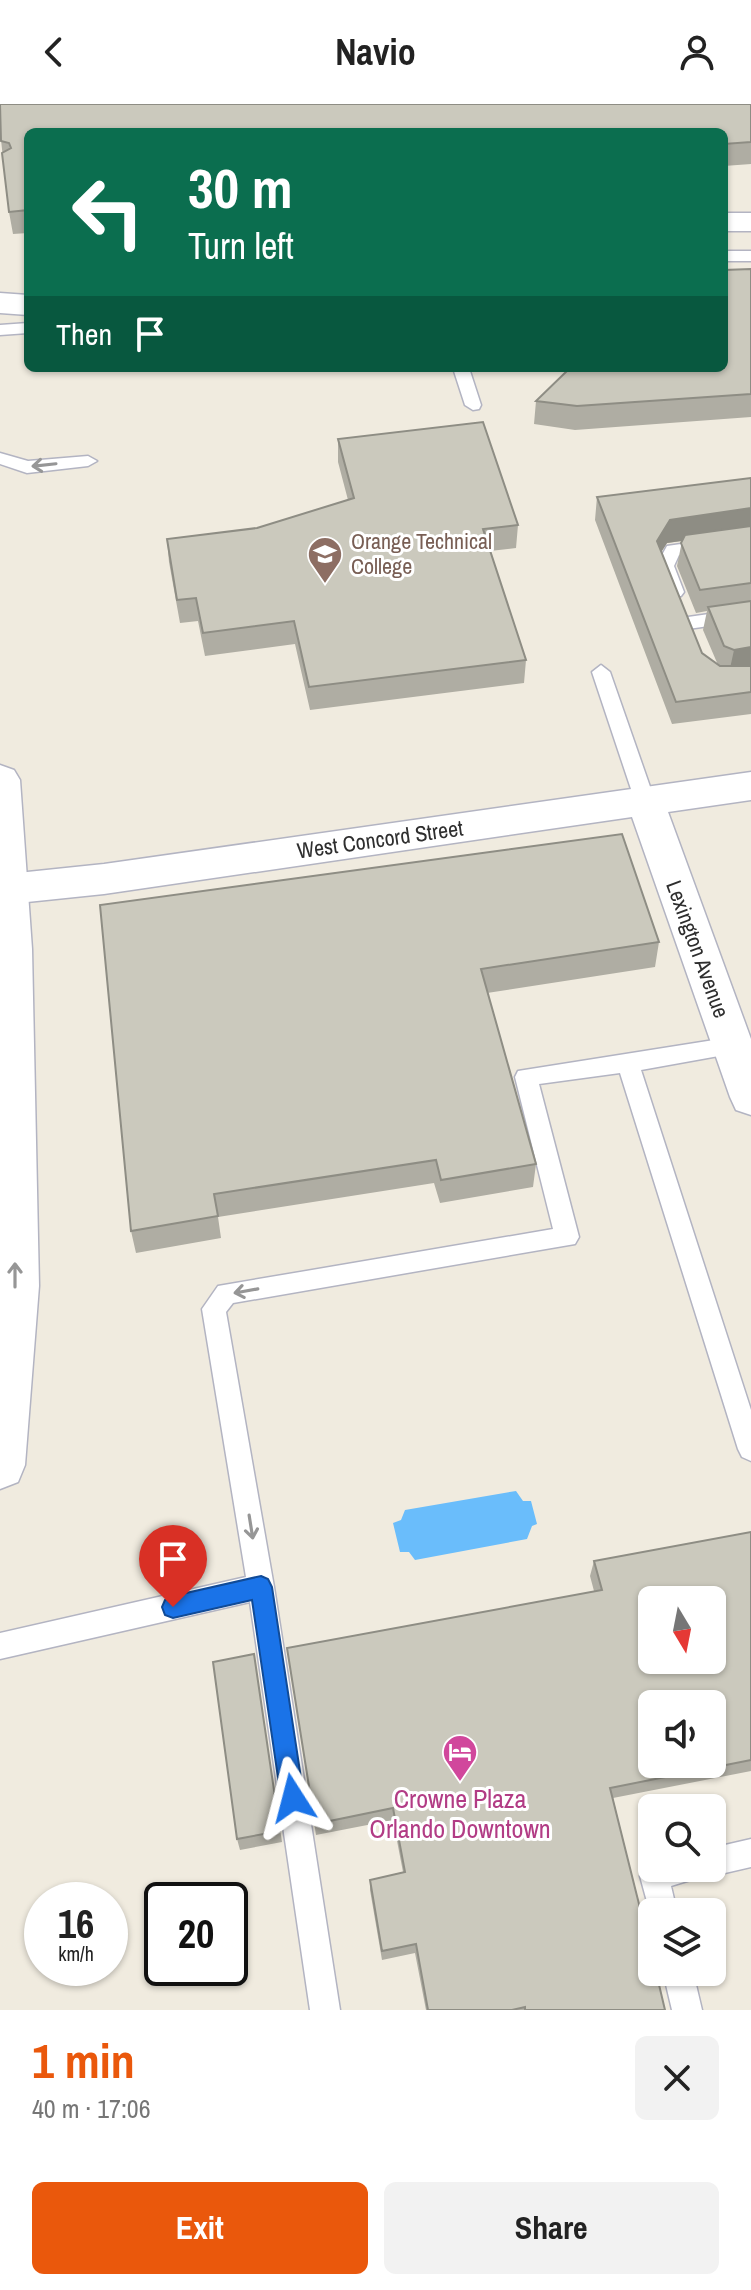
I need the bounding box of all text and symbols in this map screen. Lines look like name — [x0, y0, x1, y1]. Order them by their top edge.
text: Navio — [335, 28, 416, 76]
icon: back — [32, 30, 76, 74]
icon: person — [675, 30, 719, 74]
text: 30 m — [188, 150, 293, 225]
icon: left — [56, 160, 160, 264]
text: Turn left — [188, 222, 294, 270]
icon: arrive — [128, 312, 172, 356]
text: Then — [56, 314, 112, 354]
one-way arrow — [31, 458, 57, 473]
place label: Orange Technical College — [351, 526, 492, 581]
school or university icon: Orange Technical College — [306, 535, 344, 585]
street label: West Concord Street — [295, 813, 465, 865]
street label: Lexington Avenue — [659, 876, 737, 1022]
one-way arrow — [7, 1262, 23, 1289]
one-way arrow — [233, 1284, 259, 1299]
one-way arrow — [244, 1514, 259, 1540]
pin — [139, 1525, 207, 1607]
icon: arrive — [151, 1537, 195, 1581]
north arrow — [638, 1586, 726, 1674]
map controls — [638, 1586, 726, 1986]
button: sound — [638, 1690, 726, 1778]
hotel icon: Crowne Plaza Orlando Downtown — [441, 1733, 479, 1783]
position arrow — [251, 1756, 335, 1840]
place label: Crowne Plaza Orlando Downtown — [369, 1781, 551, 1846]
button: search — [638, 1794, 726, 1882]
speed limit sign: 20 — [144, 1882, 248, 1986]
text: 16 — [58, 1897, 94, 1950]
button: layers — [638, 1898, 726, 1986]
text: km/h — [58, 1940, 94, 1967]
text: 1 min — [32, 2028, 135, 2093]
button: close — [635, 2036, 719, 2120]
text: 40 m · 17:06 — [32, 2091, 151, 2126]
button: Exit — [32, 2182, 368, 2274]
button: Share — [384, 2182, 719, 2274]

